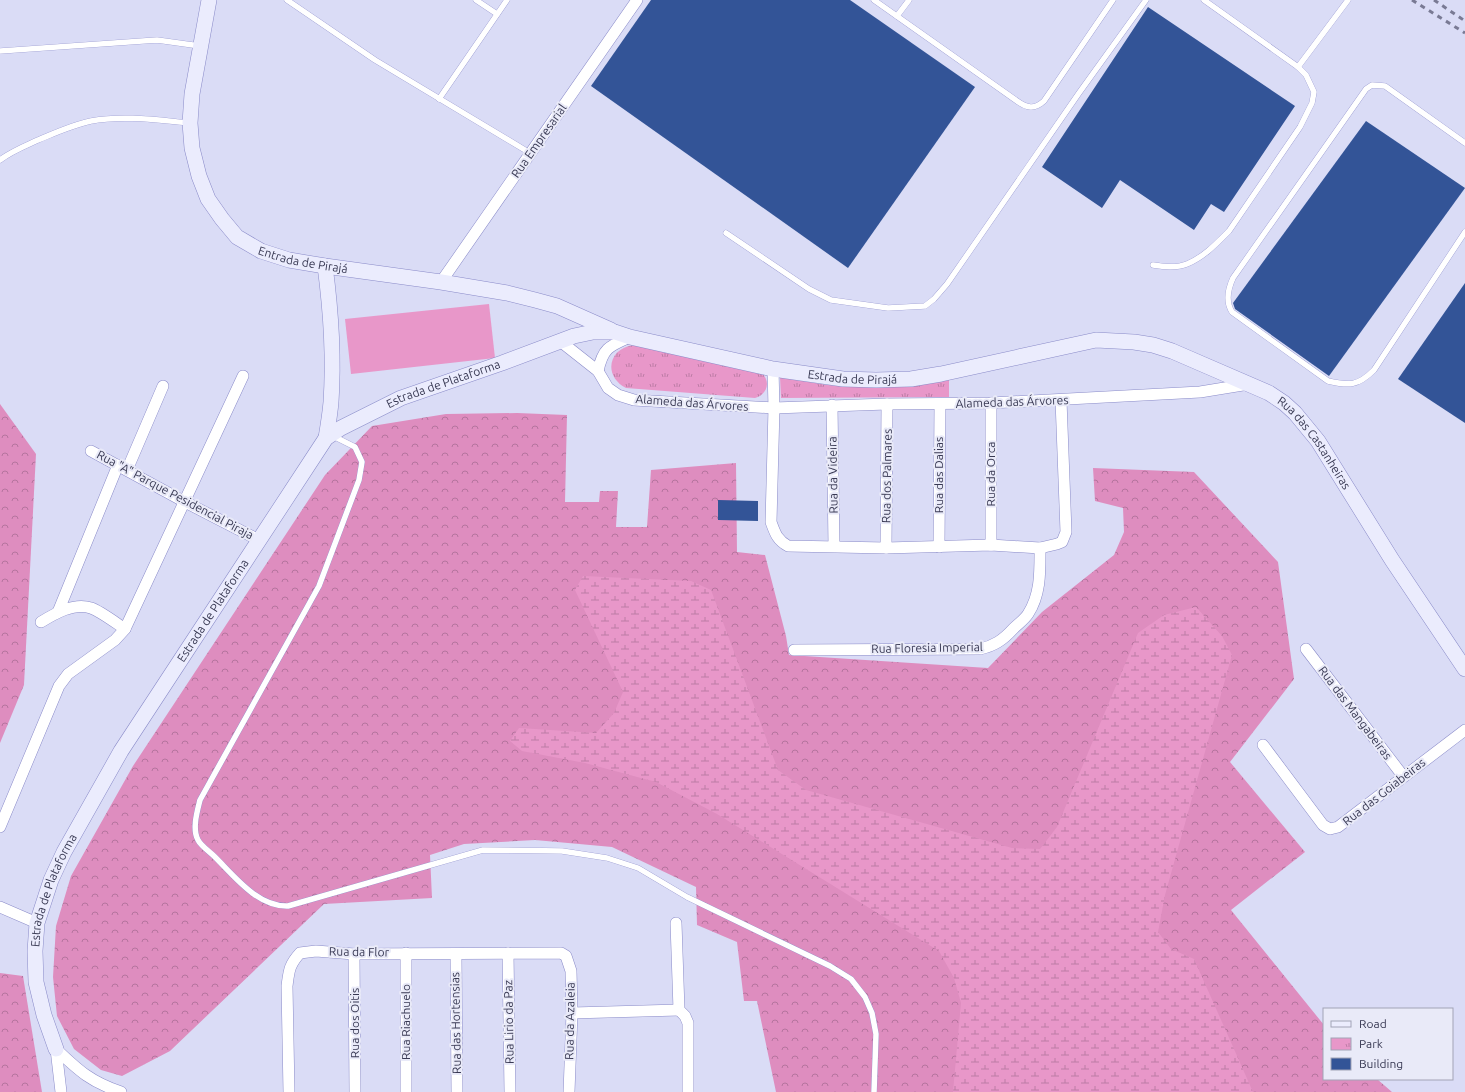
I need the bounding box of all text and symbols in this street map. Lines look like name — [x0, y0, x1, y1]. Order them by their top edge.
street label: Rua Empresarial — [508, 101, 569, 180]
street label: Entrada de Pirajá — [257, 244, 349, 275]
street label: Estrada de Plataforma — [384, 357, 502, 410]
street label: Estrada de Pirajá — [807, 367, 897, 386]
street label: Alameda das Árvores — [635, 392, 749, 413]
street label: Alameda das Árvores — [955, 393, 1069, 410]
street label: Rua das Castanheiras — [1275, 394, 1353, 492]
street label: Rua dos Palmares — [879, 429, 894, 523]
street label: Rua da Videira — [825, 436, 840, 514]
street label: Rua das Dalias — [932, 437, 945, 513]
street label: Rua da Orca — [984, 442, 997, 506]
street label: Rua "A" Parque Pesidencial Piraja — [95, 448, 256, 541]
street label: Estrada de Plataforma — [174, 557, 251, 664]
street label: Rua Floresia Imperial — [871, 640, 983, 655]
street label: Rua das Mangabeiras — [1316, 664, 1395, 762]
street label: Rua das Goiabeiras — [1340, 755, 1427, 828]
street label: Estrada de Plataforma — [28, 831, 79, 947]
street label: Rua da Flor — [329, 944, 390, 959]
street label: Rua das Hortensias — [448, 972, 463, 1074]
street label: Rua Lirio da Paz — [501, 979, 516, 1064]
street label: Rua da Azaleia — [562, 982, 577, 1060]
street label: Rua Riachuelo — [399, 984, 412, 1060]
street label: Rua dos Oitis — [348, 988, 361, 1058]
legend — [1323, 1008, 1453, 1080]
text: Road — [1359, 1017, 1387, 1030]
text: Park — [1359, 1037, 1383, 1050]
text: Building — [1359, 1057, 1403, 1070]

